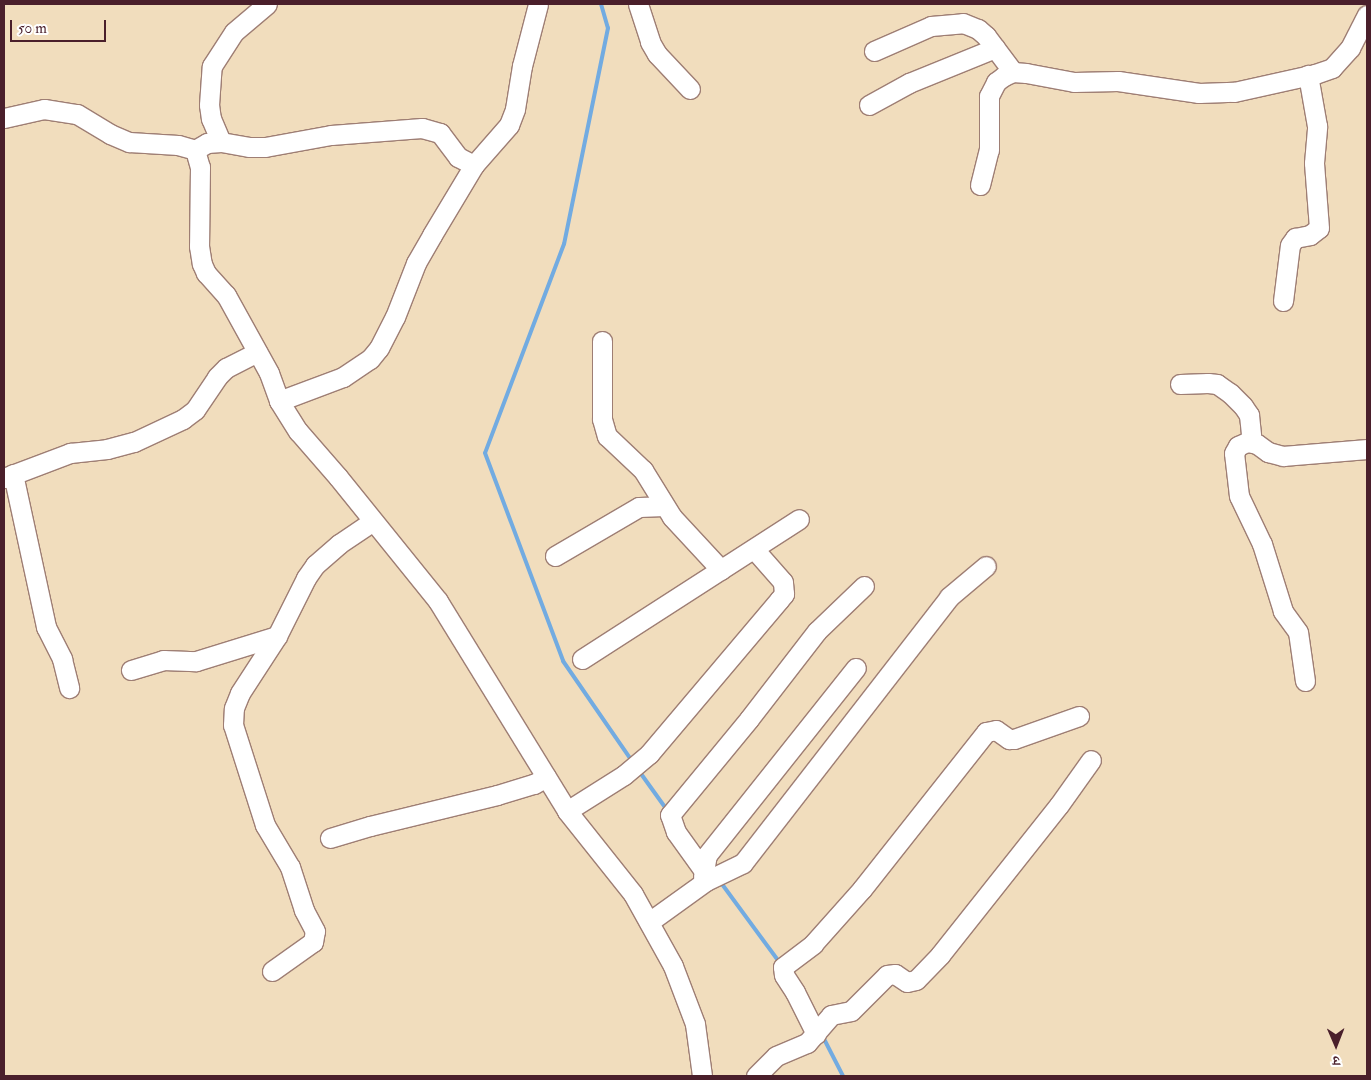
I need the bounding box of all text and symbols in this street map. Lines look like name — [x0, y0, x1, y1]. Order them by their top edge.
scale bar — [12, 10, 109, 42]
text: 50 m — [18, 19, 47, 38]
north arrow — [1311, 1020, 1361, 1070]
text: उ — [1333, 1052, 1340, 1069]

